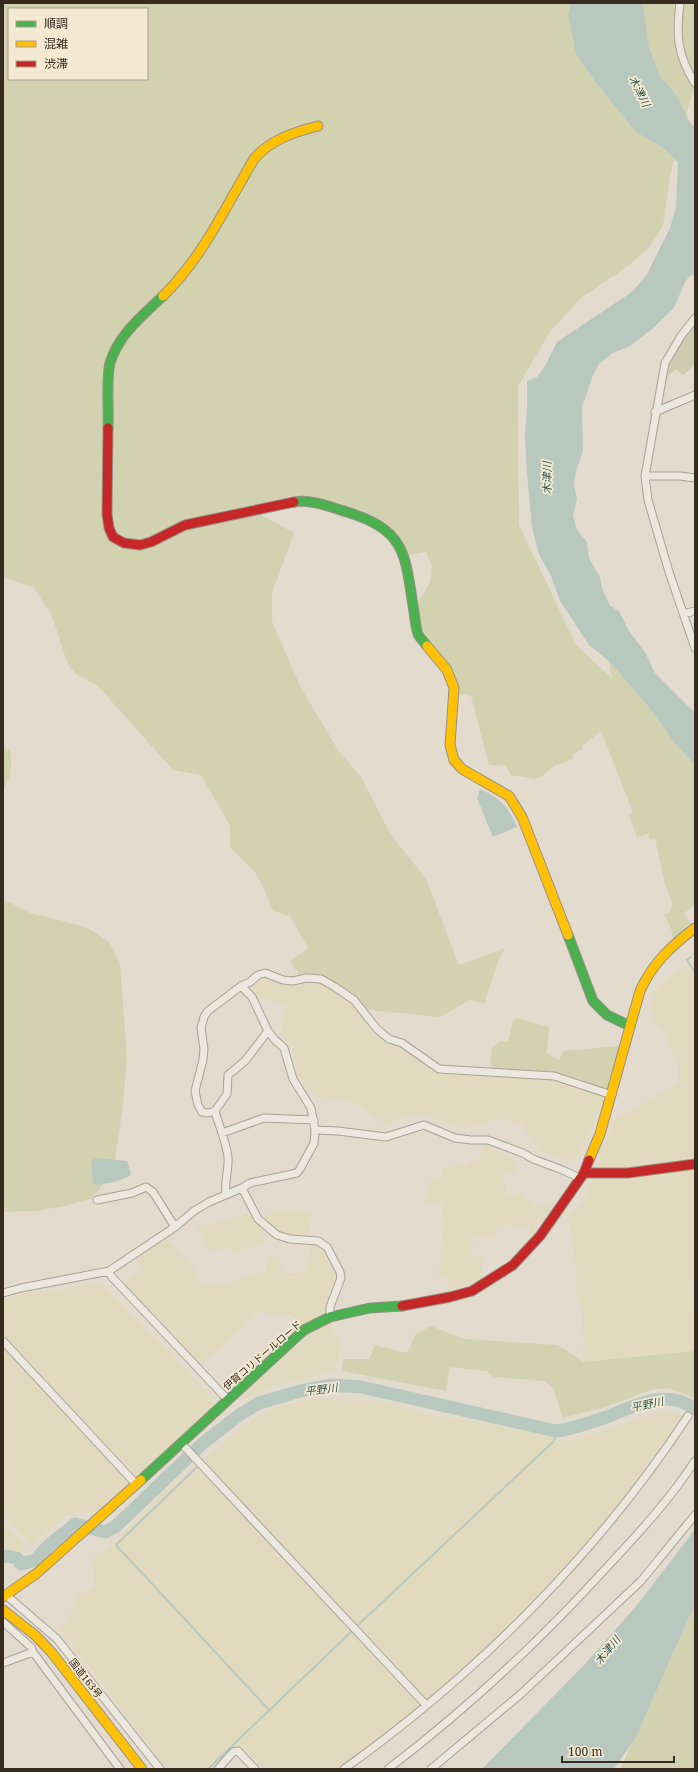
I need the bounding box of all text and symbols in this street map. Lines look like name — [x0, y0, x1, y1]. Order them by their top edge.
legend — [8, 8, 148, 80]
text: 順調 — [44, 15, 68, 32]
text: 混雑 — [44, 35, 68, 52]
text: 渋滞 — [44, 55, 68, 72]
water label: 木津川 — [626, 73, 655, 110]
water label: 木津川 — [539, 461, 554, 495]
street label: 伊賀コリドールロード — [220, 1317, 304, 1393]
water label: 平野川 — [304, 1379, 339, 1398]
water label: 平野川 — [629, 1393, 666, 1415]
water label: 木津川 — [591, 1632, 624, 1668]
street label: 国道163号 — [66, 1655, 106, 1701]
scale bar — [562, 1738, 674, 1764]
text: 100 m — [568, 1743, 603, 1760]

